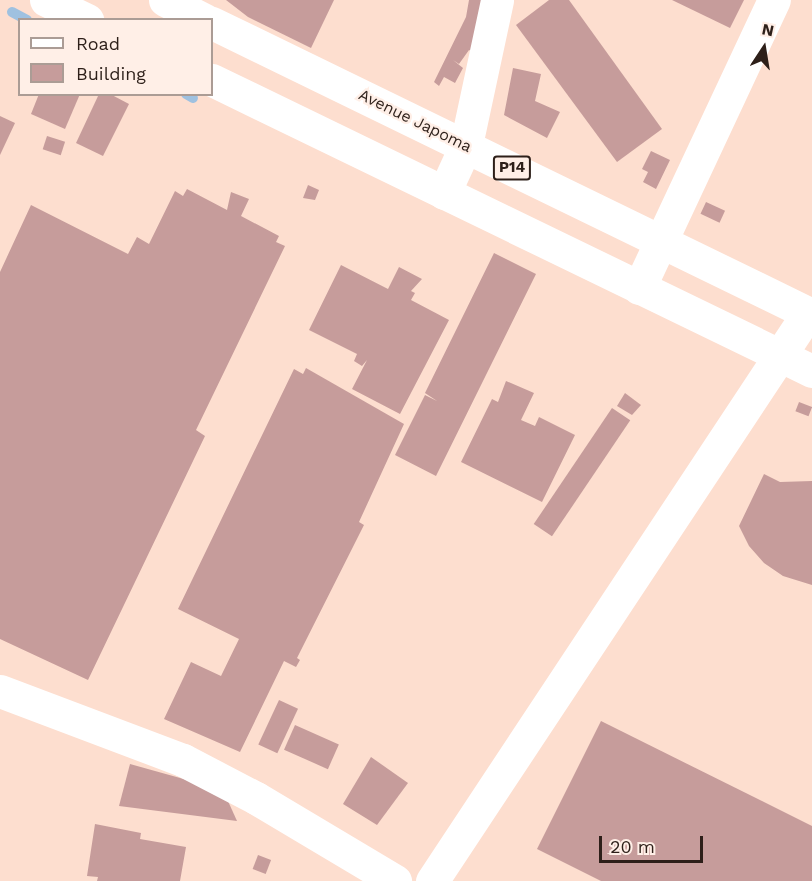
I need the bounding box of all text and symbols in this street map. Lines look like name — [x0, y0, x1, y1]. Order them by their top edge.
legend — [18, 18, 213, 96]
north arrow — [734, 18, 794, 78]
text: N — [760, 19, 776, 40]
text: Road — [76, 33, 120, 54]
text: Building — [76, 63, 146, 84]
street label: Avenue Japoma — [355, 85, 475, 157]
road number: P14 — [492, 156, 532, 180]
scale bar — [602, 824, 706, 862]
text: 20 m — [610, 836, 655, 857]

